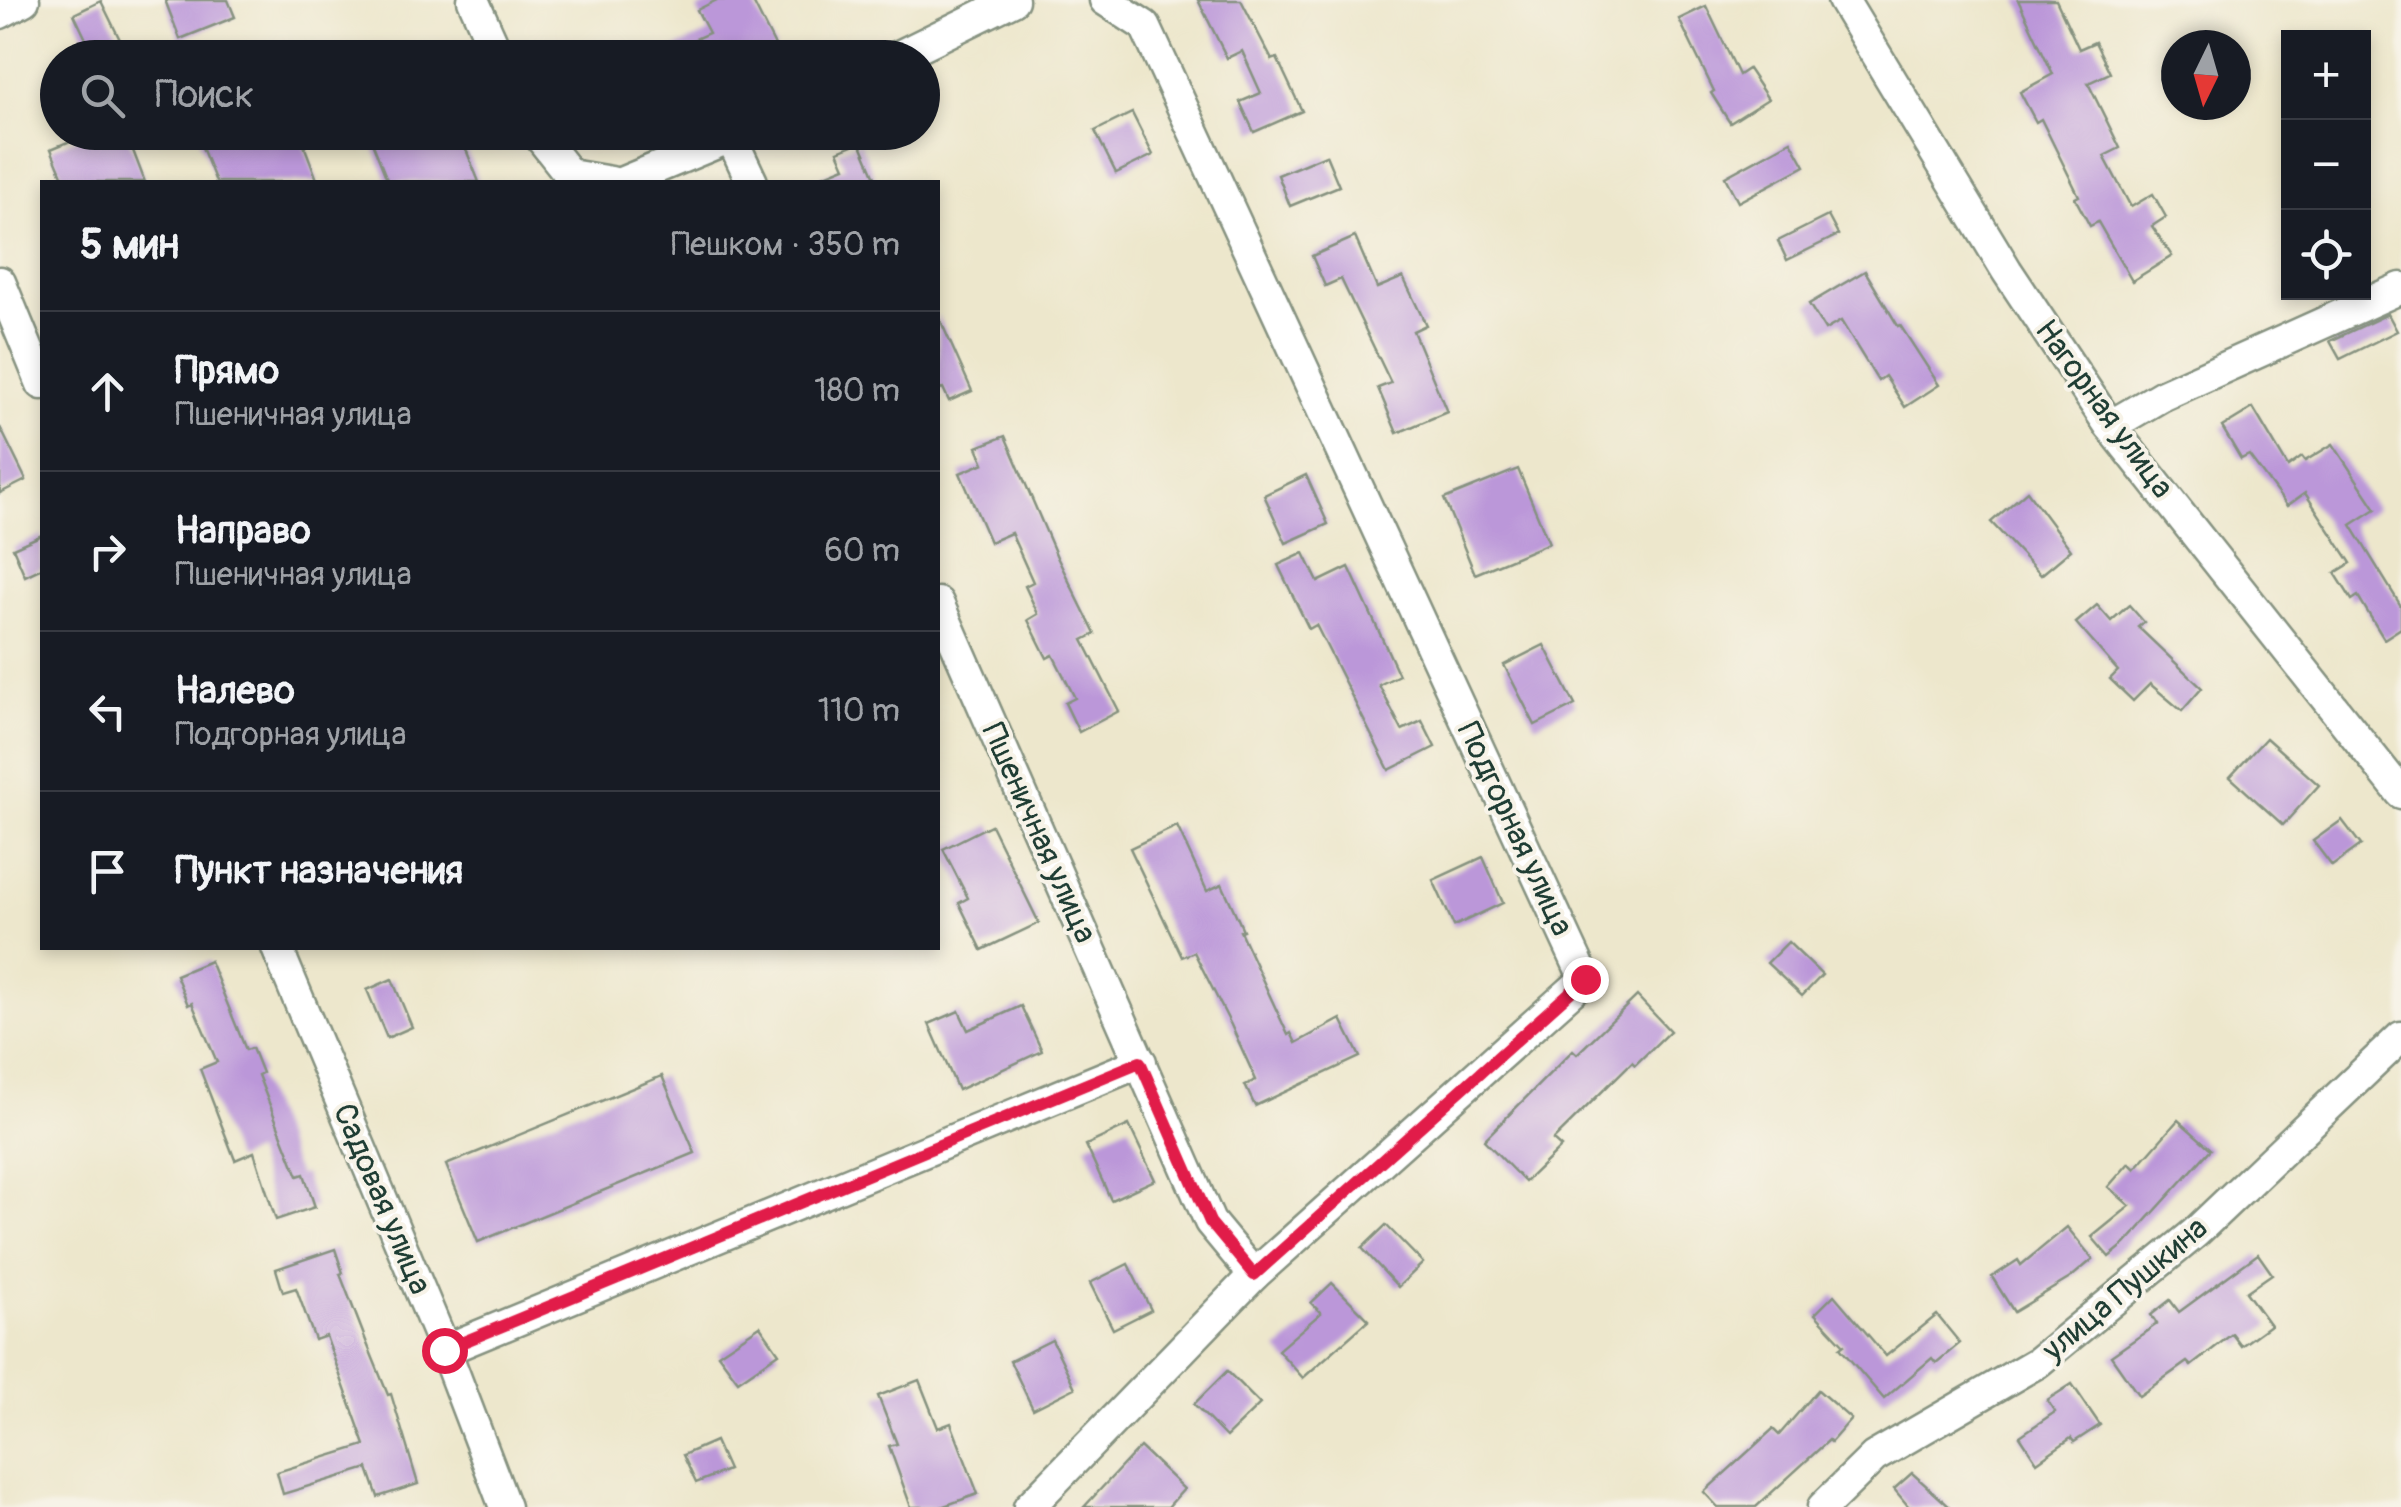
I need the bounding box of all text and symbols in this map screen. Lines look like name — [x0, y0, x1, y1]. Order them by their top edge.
north arrow — [2161, 30, 2251, 120]
map controls — [2281, 30, 2371, 300]
button: + — [2281, 30, 2371, 120]
search box — [40, 40, 940, 150]
icon: search — [75, 68, 130, 123]
text: Поиск — [155, 71, 254, 119]
button: − — [2281, 120, 2371, 210]
button: locate — [2281, 210, 2371, 300]
text: 5 мин — [80, 219, 179, 271]
text: Пешком · 350 m — [671, 225, 900, 265]
street label: Нагорная улица — [2026, 312, 2182, 506]
text: Прямо — [175, 347, 279, 395]
icon: ahead — [80, 364, 135, 419]
text: 180 m — [814, 371, 900, 411]
text: Пшеничная улица — [175, 395, 412, 435]
text: Направо — [175, 507, 311, 555]
icon: right — [80, 524, 135, 579]
text: 60 m — [824, 531, 900, 571]
text: Пшеничная улица — [175, 555, 412, 595]
text: Налево — [175, 667, 295, 715]
icon: left — [80, 684, 135, 739]
text: 110 m — [818, 691, 900, 731]
text: Подгорная улица — [175, 715, 406, 755]
street label: Подгорная улица — [1448, 716, 1582, 942]
street label: Пшеничная улица — [973, 717, 1105, 949]
icon: arrive — [80, 844, 135, 899]
text: Пункт назначения — [175, 847, 463, 895]
route end — [1563, 957, 1609, 1003]
street label: Садовая улица — [324, 1098, 440, 1300]
street label: улица Пушкина — [2033, 1208, 2216, 1370]
route start — [422, 1328, 468, 1374]

